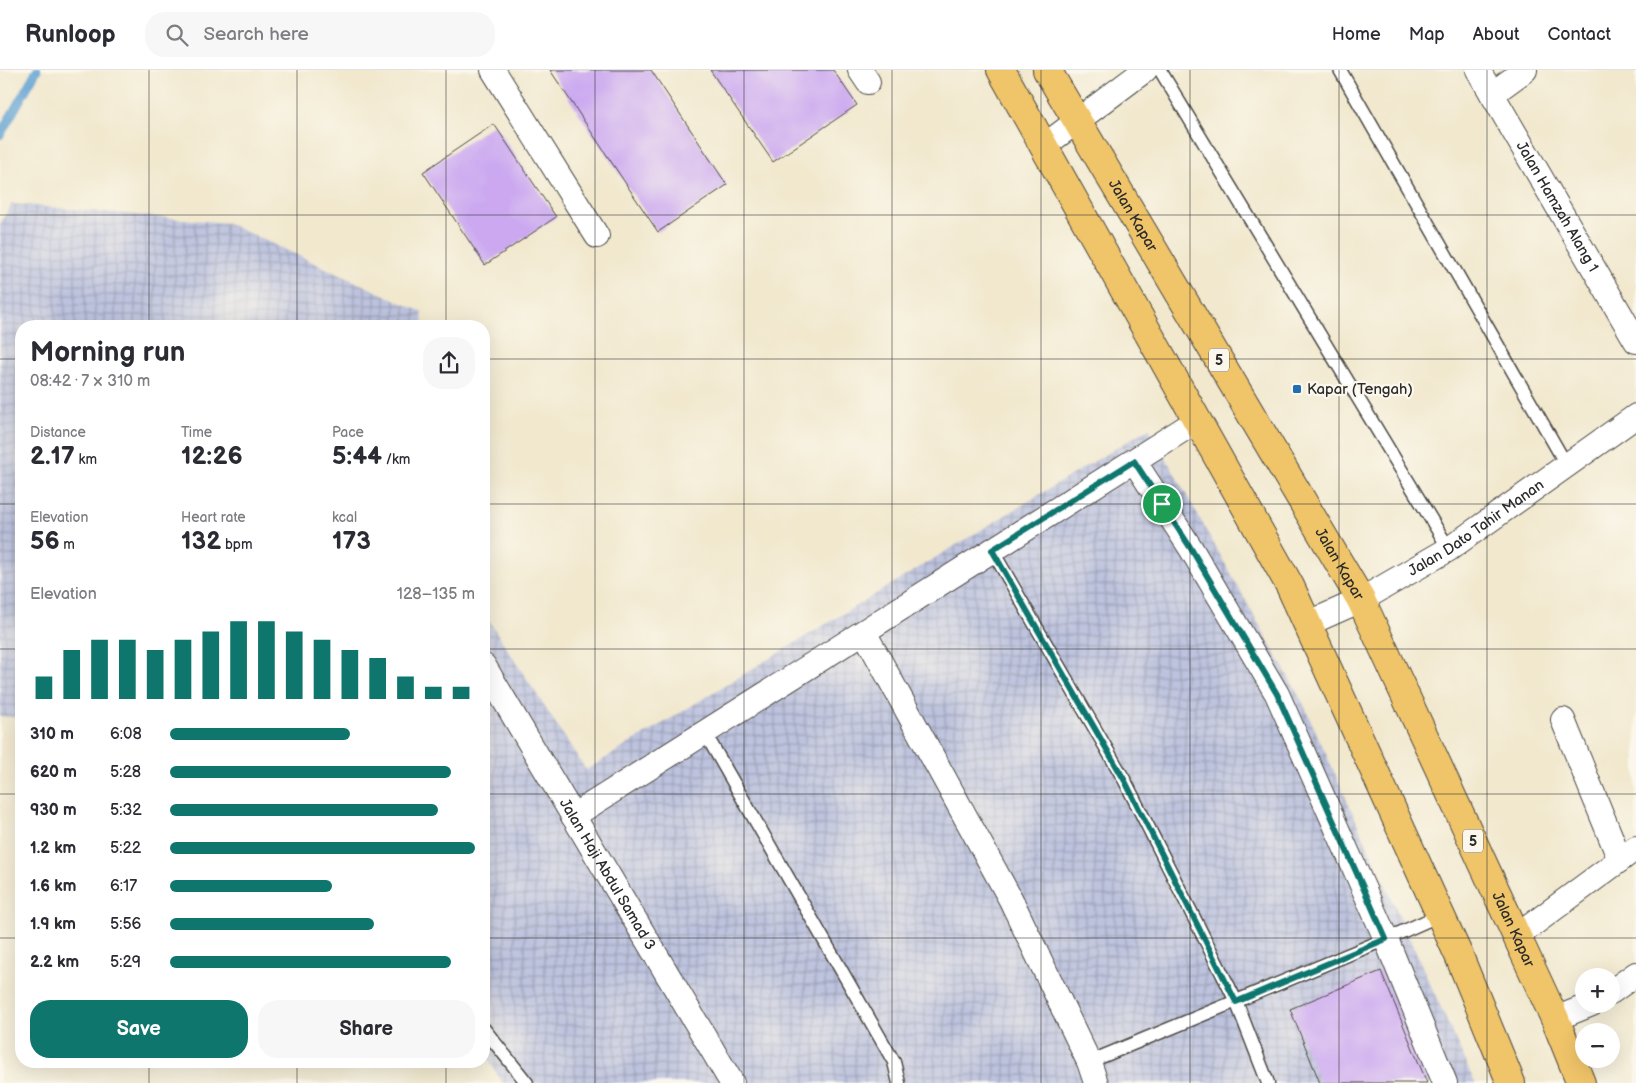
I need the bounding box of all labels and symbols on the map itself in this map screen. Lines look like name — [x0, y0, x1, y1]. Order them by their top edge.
street label: Jalan Hamzah Alang 1 — [1512, 138, 1603, 275]
street label: Jalan Kapar — [1104, 176, 1162, 256]
road number: 5 — [1209, 348, 1229, 372]
place label: Kapar (Tengah) — [1307, 380, 1413, 399]
marker: Kapar (Tengah) — [1291, 383, 1303, 395]
street label: Jalan Dato Tahir Manan — [1405, 475, 1548, 580]
pin — [1141, 483, 1183, 525]
street label: Jalan Kapar — [1311, 524, 1369, 604]
street label: Jalan Haji Abdul Samad 3 — [555, 795, 660, 953]
road number: 5 — [1463, 829, 1483, 852]
street label: Jalan Kapar — [1488, 889, 1539, 971]

